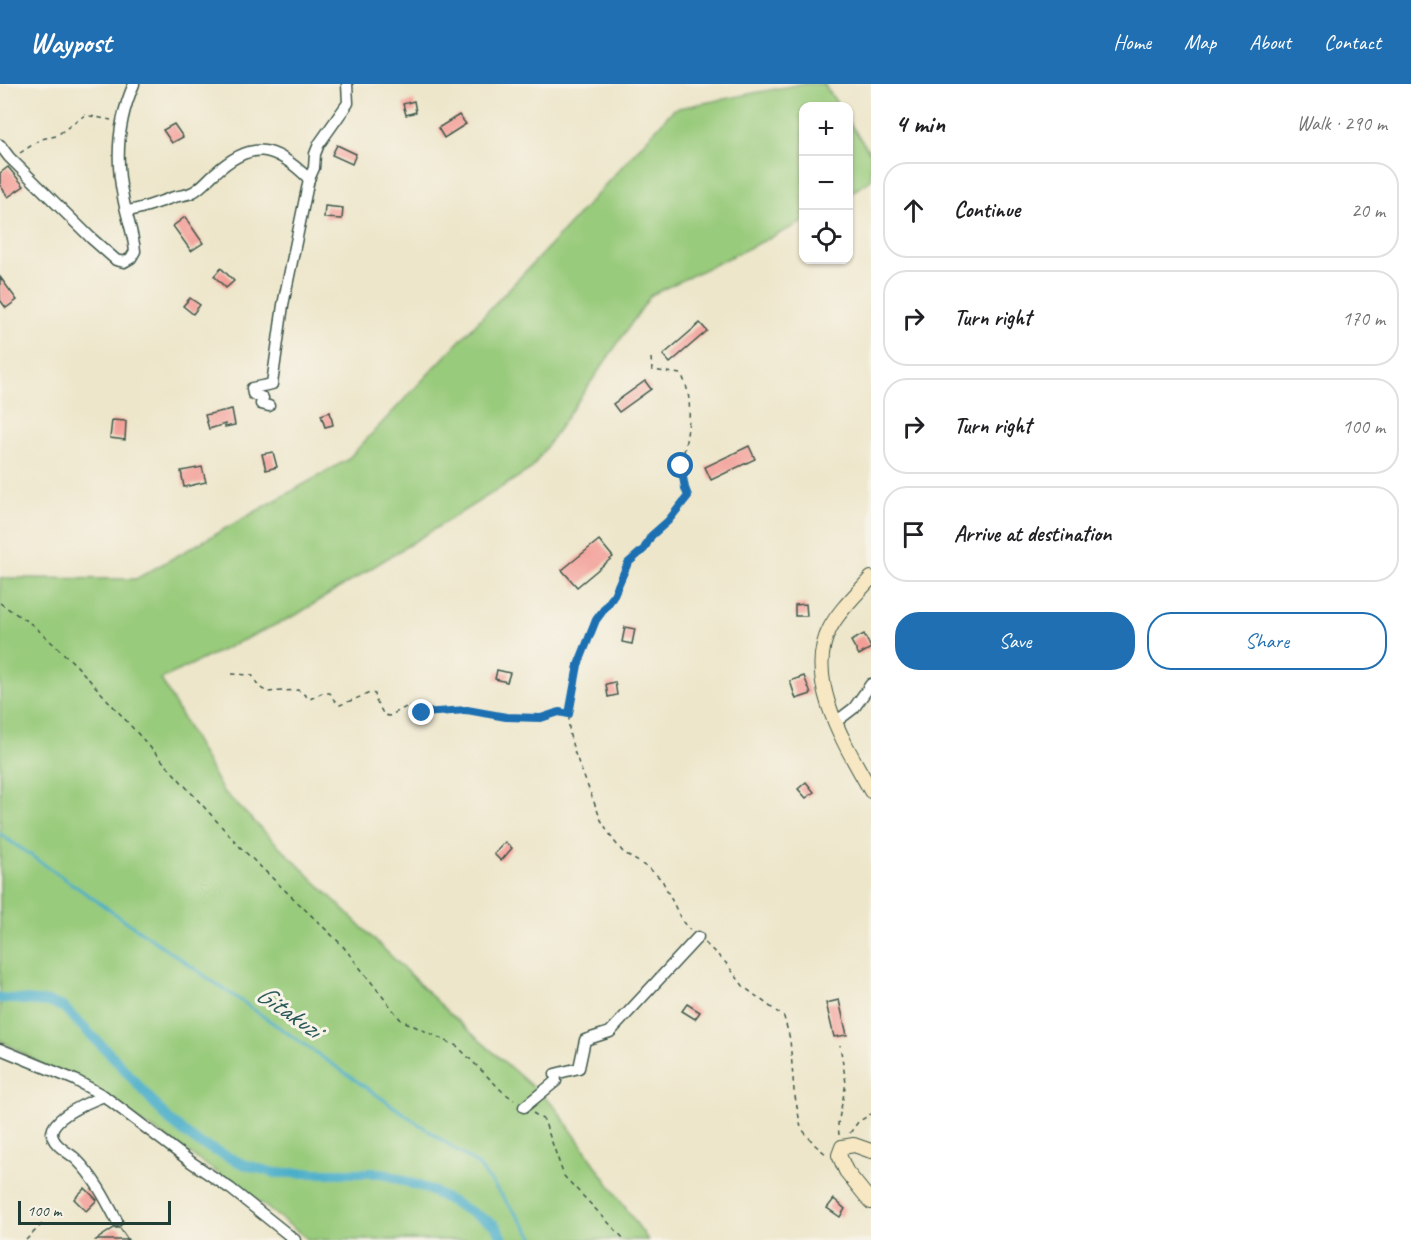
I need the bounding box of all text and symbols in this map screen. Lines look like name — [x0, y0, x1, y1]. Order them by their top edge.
text: Waypost — [30, 25, 111, 60]
text: Home — [1113, 29, 1151, 55]
text: Map — [1184, 29, 1216, 55]
text: About — [1249, 29, 1291, 55]
text: Contact — [1324, 29, 1381, 55]
map controls — [799, 102, 853, 264]
button: + — [799, 102, 853, 156]
text: 4 min — [895, 107, 945, 140]
text: Walk · 290 m — [1297, 111, 1387, 136]
button: − — [799, 156, 853, 210]
icon: ahead — [897, 194, 930, 227]
text: Continue — [954, 196, 1020, 224]
text: 20 m — [1351, 198, 1385, 223]
button: locate — [799, 210, 853, 264]
icon: right — [897, 302, 930, 335]
text: Turn right — [954, 304, 1031, 332]
text: 170 m — [1342, 306, 1385, 331]
icon: right — [897, 410, 930, 443]
text: Turn right — [954, 412, 1031, 440]
text: 100 m — [1342, 414, 1385, 439]
route start — [667, 452, 693, 478]
icon: arrive — [897, 518, 930, 551]
text: Arrive at destination — [954, 520, 1111, 548]
button: Save — [895, 612, 1135, 670]
button: Share — [1147, 612, 1387, 670]
route end — [408, 699, 434, 725]
water label: Gitakuzi — [250, 977, 334, 1049]
scale bar — [18, 1198, 171, 1226]
text: 100 m — [27, 1201, 61, 1221]

